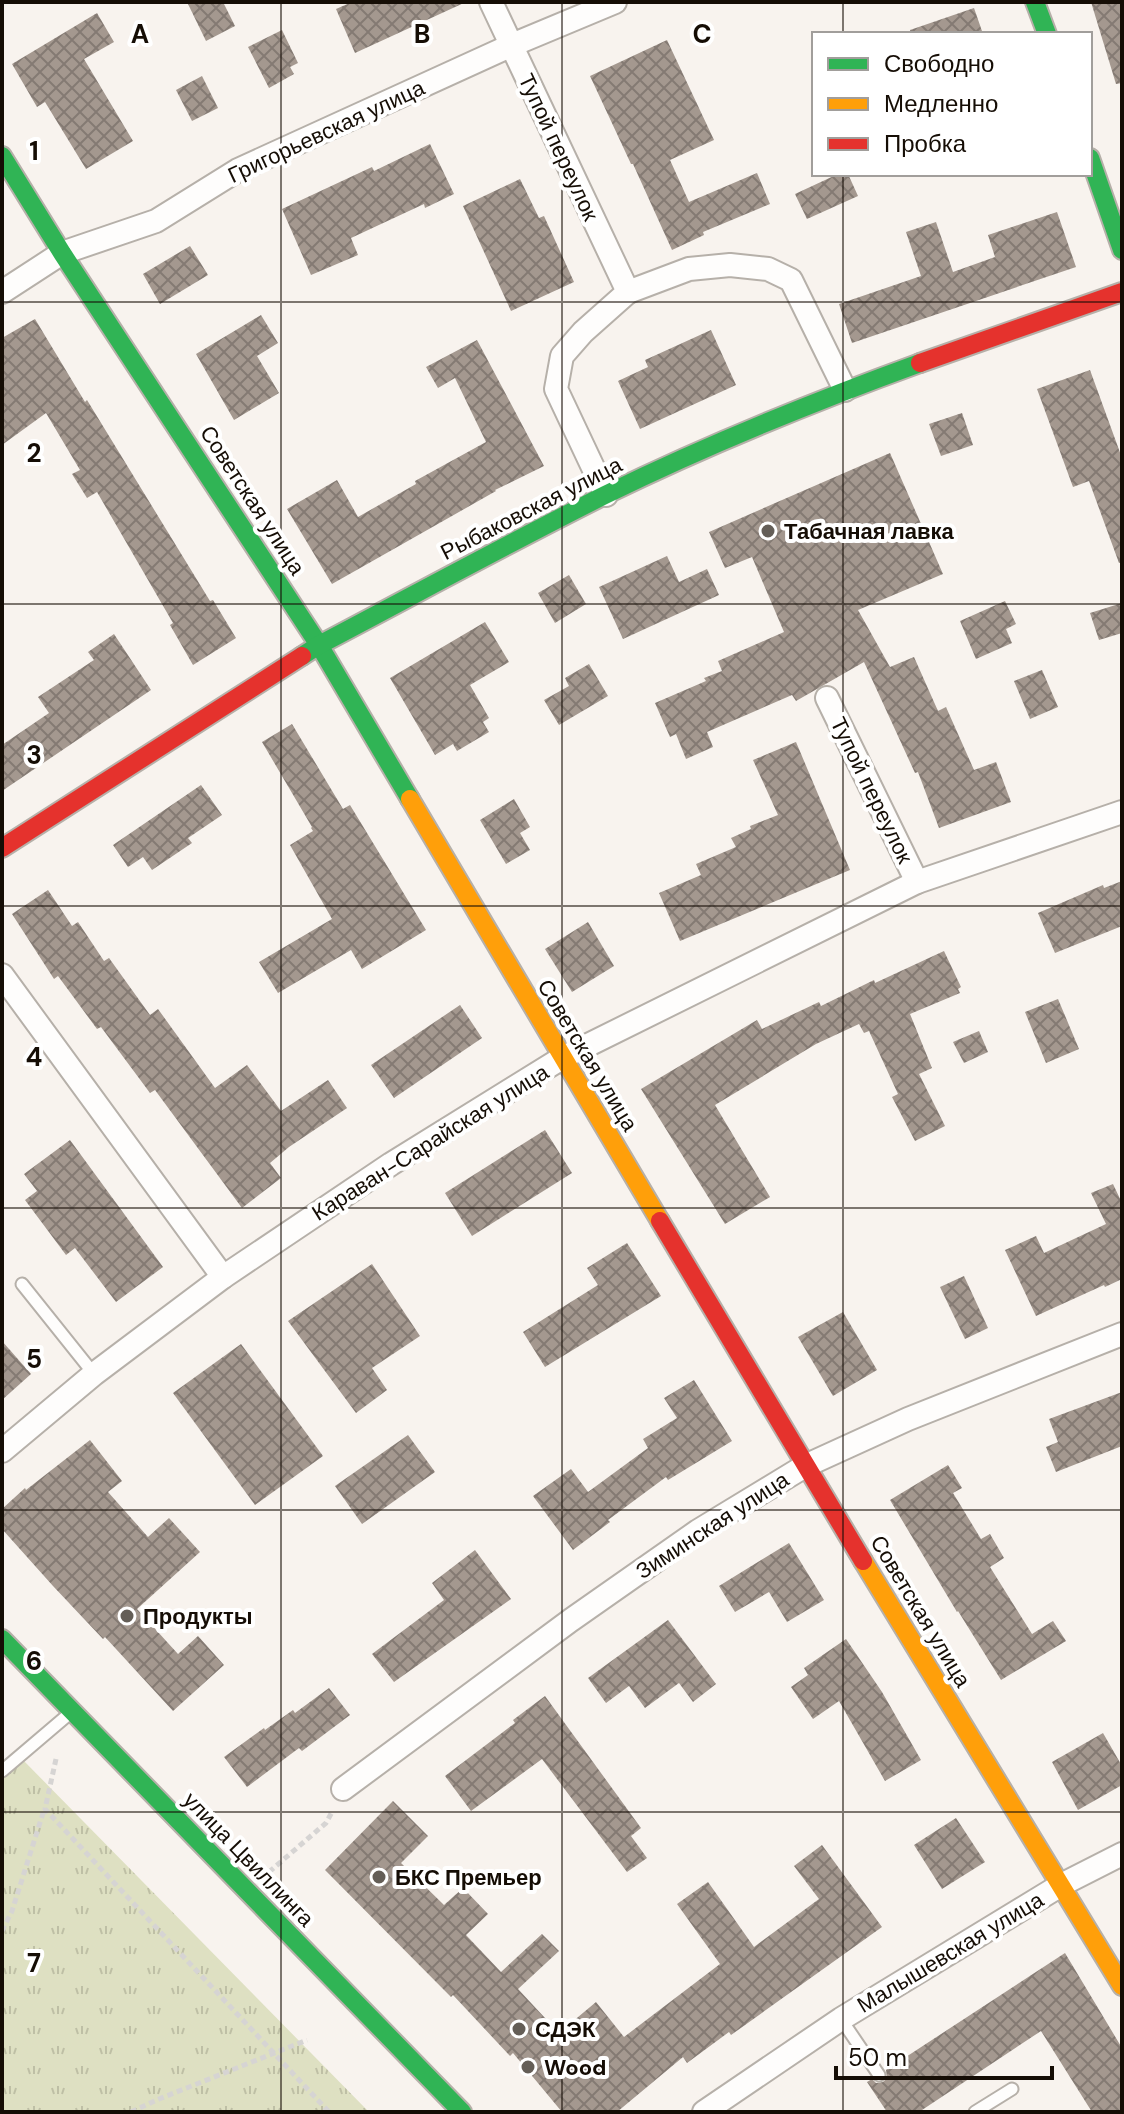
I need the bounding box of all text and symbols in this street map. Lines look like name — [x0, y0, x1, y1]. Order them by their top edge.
text: A — [131, 17, 149, 51]
text: B — [414, 17, 430, 51]
text: C — [692, 17, 712, 51]
legend — [812, 32, 1092, 176]
text: Свободно — [884, 48, 994, 79]
street label: Тупой переулок — [512, 69, 606, 226]
street label: Григорьевская улица — [223, 73, 430, 190]
text: Медленно — [884, 88, 998, 119]
text: Пробка — [884, 128, 967, 159]
text: 1 — [29, 134, 39, 168]
street label: Советская улица — [193, 420, 312, 581]
text: 2 — [26, 436, 42, 470]
street label: Рыбаковская улица — [436, 450, 628, 567]
place label: Табачная лавка — [784, 517, 954, 546]
marker: Табачная лавка — [759, 522, 777, 540]
street label: Тупой переулок — [824, 712, 920, 869]
text: 3 — [26, 738, 42, 772]
street label: Советская улица — [531, 974, 645, 1137]
text: 4 — [26, 1040, 42, 1074]
street label: Караван-Сарайская улица — [306, 1057, 555, 1227]
text: 5 — [26, 1342, 42, 1376]
street label: Зиминская улица — [630, 1465, 795, 1586]
street label: Советская улица — [864, 1530, 978, 1693]
place label: Продукты — [143, 1602, 252, 1631]
marker: Продукты — [118, 1607, 136, 1625]
text: 6 — [26, 1644, 42, 1678]
street label: улица Цвиллинга — [177, 1786, 321, 1933]
place label: БКС Премьер — [395, 1863, 542, 1892]
marker: БКС Премьер — [370, 1868, 388, 1886]
street label: Малышевская улица — [852, 1885, 1049, 2020]
text: 7 — [27, 1946, 41, 1980]
place label: СДЭК — [535, 2015, 596, 2044]
marker: СДЭК — [510, 2020, 528, 2038]
scale bar — [836, 2030, 1052, 2080]
text: 50 m — [848, 2042, 907, 2073]
place label: Wood — [544, 2053, 606, 2082]
marker: Wood — [519, 2058, 537, 2076]

